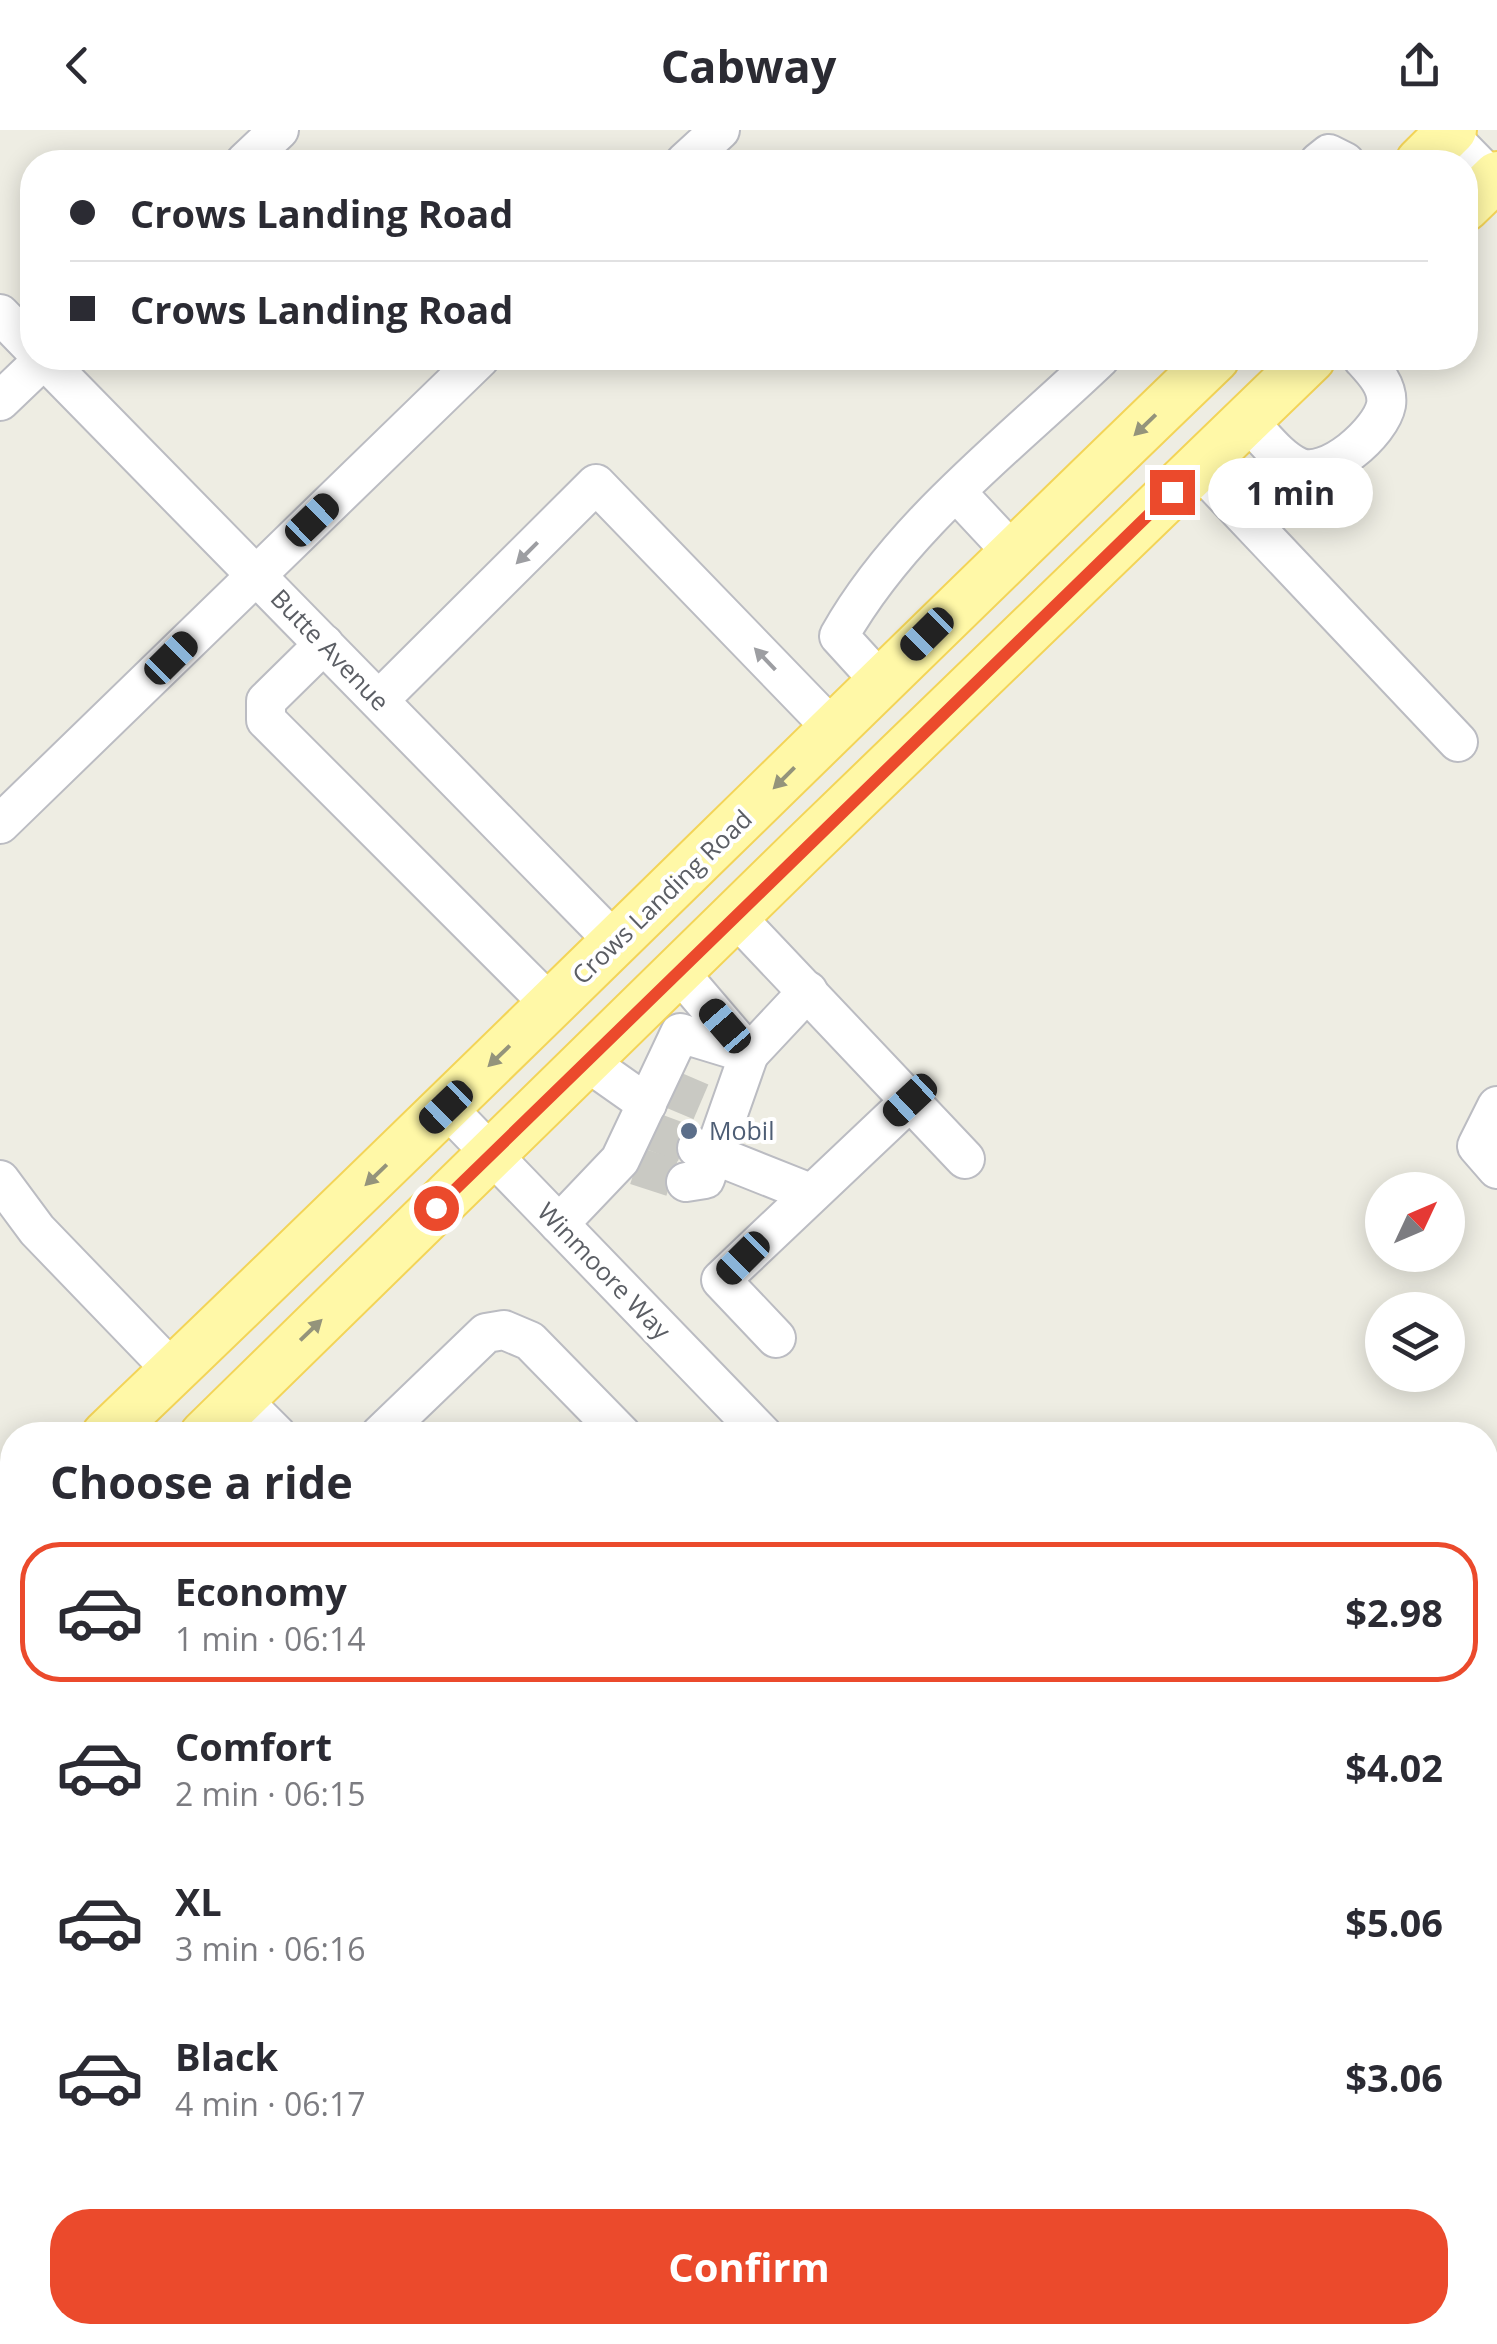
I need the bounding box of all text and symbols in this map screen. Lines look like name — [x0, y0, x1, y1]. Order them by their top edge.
text: Cabway — [661, 35, 836, 96]
icon: back — [50, 38, 105, 93]
icon: share — [1392, 38, 1447, 93]
text: Crows Landing Road — [130, 187, 513, 239]
text: Crows Landing Road — [130, 283, 513, 335]
one-way arrow — [1133, 413, 1157, 436]
callout: 1 min — [1207, 457, 1372, 527]
route end — [1150, 470, 1195, 515]
text: 1 min — [1246, 471, 1335, 514]
car — [280, 488, 344, 552]
one-way arrow — [516, 540, 540, 564]
street label: Butte Avenue — [264, 581, 397, 718]
car — [895, 602, 959, 666]
car — [139, 626, 203, 690]
one-way arrow — [754, 647, 777, 671]
one-way arrow — [773, 765, 796, 789]
street label: Crows Landing Road — [564, 801, 759, 991]
car — [694, 994, 756, 1058]
one-way arrow — [487, 1044, 511, 1067]
car — [878, 1069, 942, 1131]
car — [414, 1075, 478, 1139]
place label: Mobil — [709, 1113, 774, 1147]
marker: Mobil — [678, 1120, 700, 1142]
one-way arrow — [364, 1162, 388, 1186]
north arrow — [1365, 1172, 1465, 1272]
map controls — [1365, 1172, 1465, 1392]
route start — [414, 1186, 459, 1231]
street label: Winmoore Way — [531, 1194, 679, 1347]
car — [711, 1226, 775, 1290]
button: layers — [1365, 1292, 1465, 1392]
one-way arrow — [299, 1319, 323, 1343]
text: Choose a ride — [50, 1451, 353, 1512]
text: Economy — [175, 1565, 347, 1617]
icon: car — [55, 1567, 145, 1657]
text: $2.98 — [1345, 1586, 1443, 1638]
text: 1 min · 06:14 — [175, 1617, 366, 1660]
text: Comfort — [175, 1720, 332, 1772]
icon: car — [55, 1722, 145, 1812]
text: $4.02 — [1345, 1741, 1443, 1793]
text: 2 min · 06:15 — [175, 1772, 366, 1815]
text: XL — [175, 1875, 222, 1927]
icon: car — [55, 1877, 145, 1967]
text: $5.06 — [1345, 1896, 1443, 1948]
text: 3 min · 06:16 — [175, 1927, 366, 1970]
text: Black — [175, 2030, 278, 2082]
icon: car — [55, 2032, 145, 2122]
text: $3.06 — [1345, 2051, 1443, 2103]
text: 4 min · 06:17 — [175, 2082, 366, 2125]
button: Confirm — [50, 2209, 1448, 2324]

